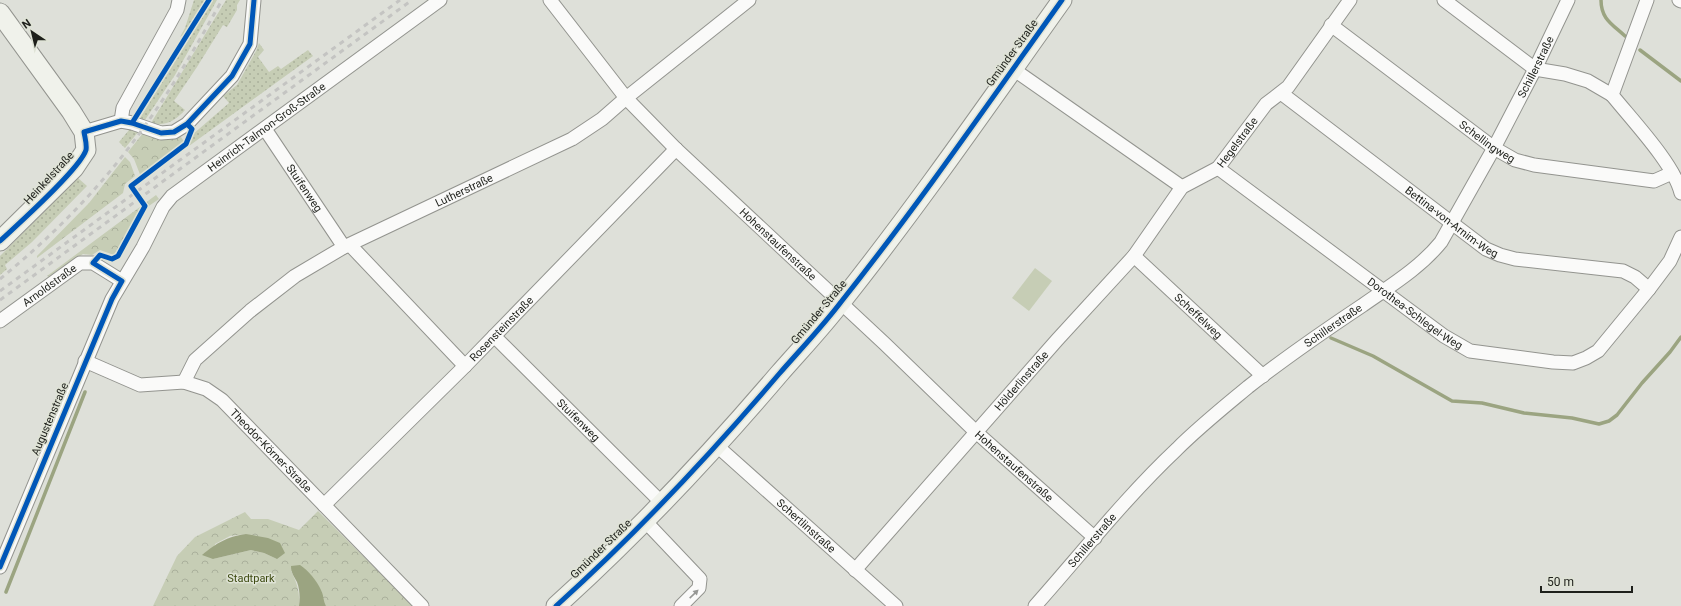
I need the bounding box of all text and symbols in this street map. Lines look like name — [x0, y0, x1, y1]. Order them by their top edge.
north arrow — [12, 12, 52, 52]
text: N — [20, 17, 34, 32]
street label: Gmünder Straße — [983, 17, 1041, 89]
street label: Schillerstraße — [1515, 34, 1556, 100]
street label: Heinrich-Talmon-Groß-Straße — [205, 79, 328, 174]
street label: Hegelstraße — [1214, 114, 1260, 170]
street label: Schellingweg — [1457, 118, 1517, 165]
street label: Heinkelstraße — [21, 149, 77, 207]
street label: Stuifenweg — [284, 162, 325, 214]
street label: Lutherstraße — [433, 171, 495, 209]
street label: Bettina-von-Arnim-Weg — [1403, 183, 1500, 260]
street label: Hohenstaufenstraße — [737, 205, 819, 283]
street label: Arnoldstraße — [20, 261, 79, 309]
street label: Dorothea-Schlegel-Weg — [1365, 275, 1465, 352]
street label: Gmünder Straße — [788, 277, 850, 347]
street label: Scheffelweg — [1172, 291, 1225, 341]
street label: Rosensteinstraße — [467, 293, 536, 364]
street label: Schillerstraße — [1302, 301, 1364, 350]
street label: Hölderlinstraße — [992, 348, 1051, 413]
street label: Augustenstraße — [29, 381, 71, 457]
street label: Stuifenweg — [554, 396, 602, 444]
street label: Theodor-Körner-Straße — [228, 406, 315, 495]
street label: Hohenstaufenstraße — [972, 428, 1056, 504]
street label: Schertlinstraße — [774, 496, 838, 555]
street label: Schillerstraße — [1065, 510, 1119, 570]
street label: Gmünder Straße — [568, 517, 634, 581]
scale bar — [1541, 568, 1632, 594]
park label: Stadtpark — [227, 572, 275, 585]
text: 50 m — [1547, 575, 1574, 589]
one-way arrow — [689, 590, 698, 599]

